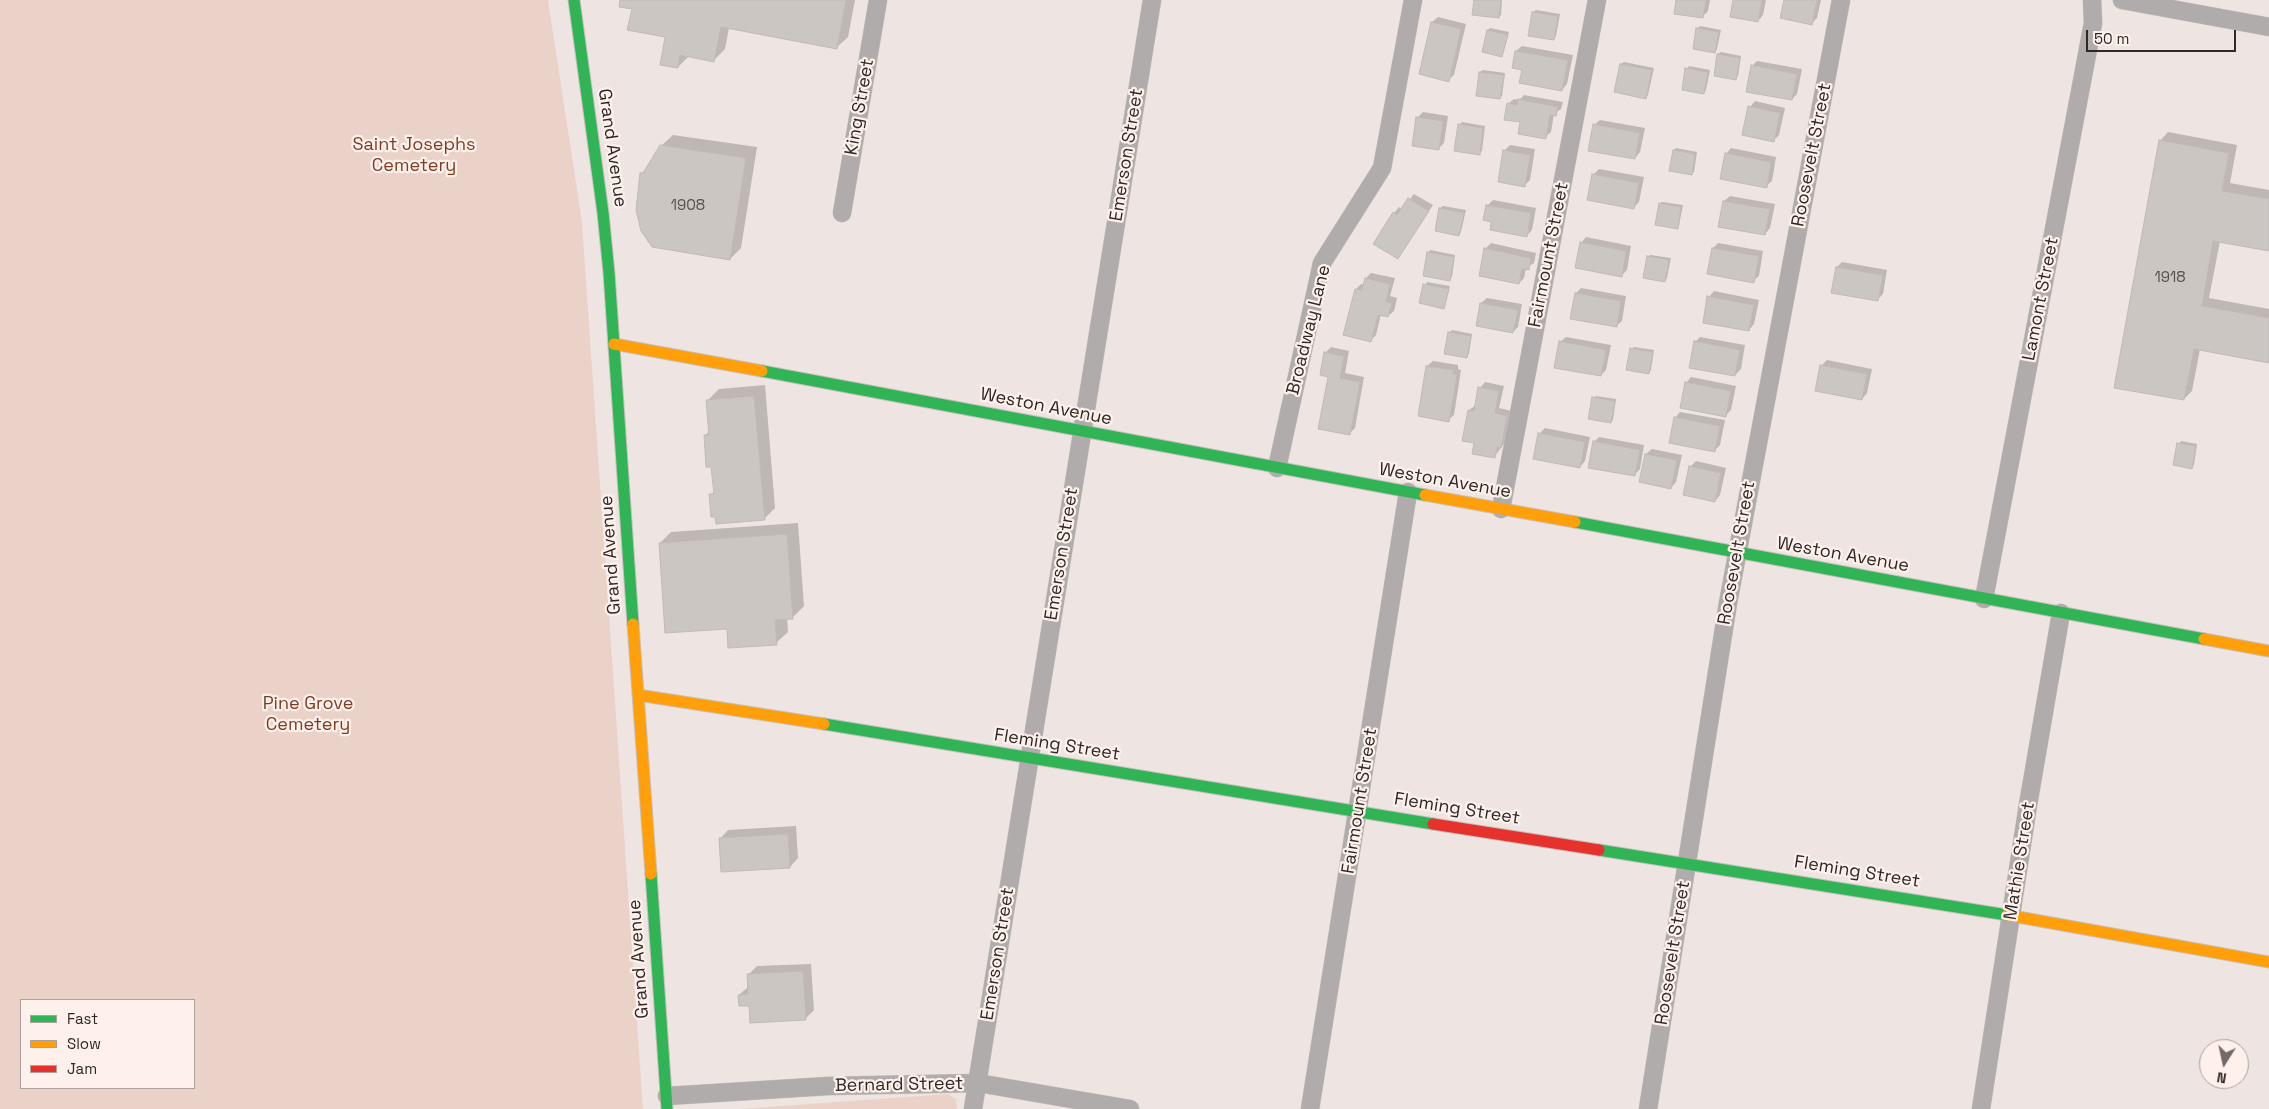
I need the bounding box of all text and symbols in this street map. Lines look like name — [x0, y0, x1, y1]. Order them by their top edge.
scale bar — [2089, 20, 2239, 52]
text: 50 m — [2094, 29, 2129, 48]
street label: King Street — [841, 57, 879, 157]
street label: Roosevelt Street — [1787, 81, 1837, 229]
street label: Grand Avenue — [593, 87, 631, 209]
street label: Emerson Street — [1106, 87, 1148, 223]
park label: Saint Josephs Cemetery — [352, 134, 476, 176]
street label: Fairmount Street — [1524, 181, 1574, 329]
house number: 1908 — [671, 197, 705, 215]
street label: Lamont Street — [2018, 235, 2064, 363]
street label: Broadway Lane — [1282, 263, 1336, 397]
house number: 1918 — [2154, 269, 2186, 287]
street label: Weston Avenue — [978, 384, 1114, 430]
street label: Weston Avenue — [1377, 459, 1513, 503]
street label: Roosevelt Street — [1714, 479, 1760, 627]
street label: Emerson Street — [1041, 486, 1083, 622]
street label: Grand Avenue — [596, 495, 626, 615]
street label: Weston Avenue — [1775, 533, 1911, 577]
park label: Pine Grove Cemetery — [263, 693, 353, 736]
street label: Fleming Street — [993, 724, 1121, 766]
street label: Fairmount Street — [1338, 726, 1382, 876]
street label: Fleming Street — [1393, 788, 1521, 830]
street label: Mathie Street — [2000, 800, 2040, 922]
street label: Fleming Street — [1793, 851, 1921, 893]
street label: Roosevelt Street — [1651, 879, 1695, 1027]
street label: Emerson Street — [977, 886, 1019, 1022]
street label: Grand Avenue — [624, 899, 654, 1019]
legend — [20, 999, 195, 1089]
text: Fast — [67, 1009, 98, 1028]
text: Slow — [67, 1034, 101, 1053]
north arrow — [2199, 1039, 2249, 1089]
text: Jam — [67, 1059, 97, 1078]
text: N — [2215, 1068, 2228, 1087]
street label: Bernard Street — [835, 1073, 963, 1097]

